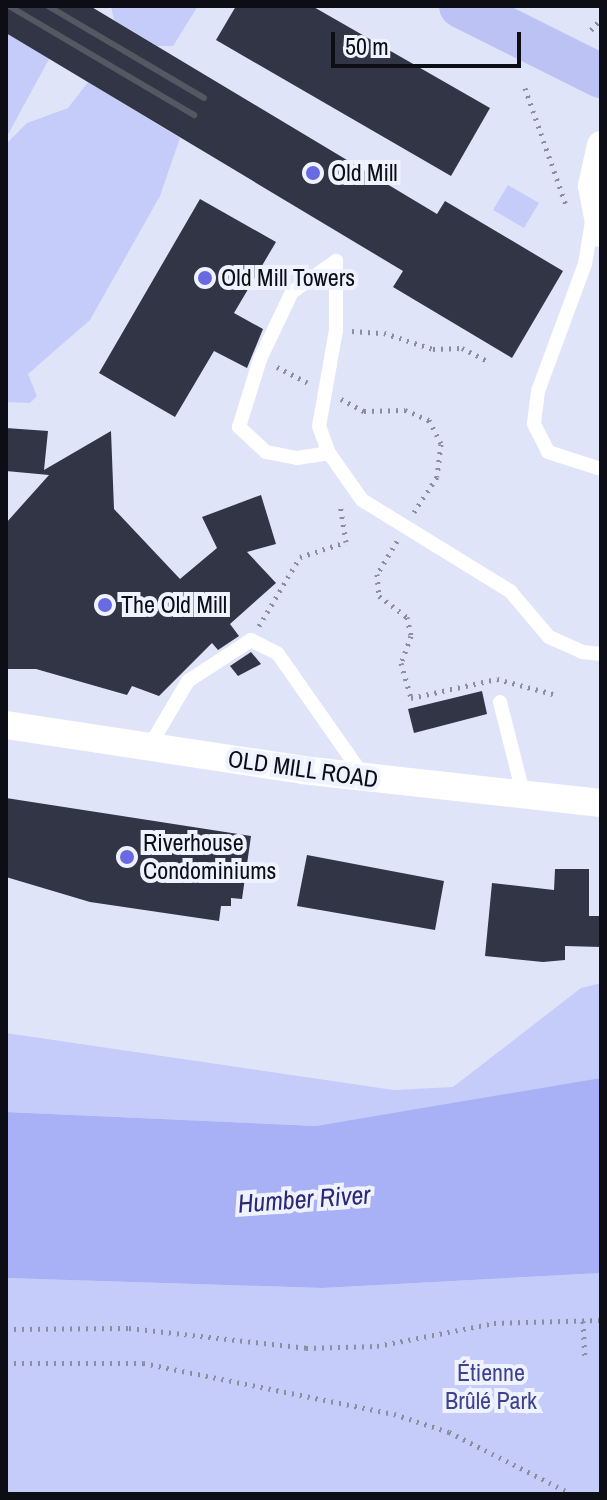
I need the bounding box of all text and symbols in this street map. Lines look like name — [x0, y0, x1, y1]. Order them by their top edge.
scale bar — [335, 16, 525, 66]
text: 50 m — [345, 30, 389, 62]
place label: Old Mill — [331, 159, 398, 187]
marker: Old Mill — [302, 162, 324, 184]
place label: Old Mill Towers — [221, 264, 355, 292]
marker: Old Mill Towers — [196, 269, 214, 287]
place label: The Old Mill — [121, 591, 227, 619]
marker: The Old Mill — [96, 596, 114, 614]
street label: OLD MILL ROAD — [226, 744, 380, 794]
place label: Riverhouse Condominiums — [143, 829, 276, 885]
marker: Riverhouse Condominiums — [118, 848, 136, 866]
water label: Humber River — [237, 1179, 371, 1219]
park label: Étienne Brûlé Park — [445, 1359, 537, 1415]

